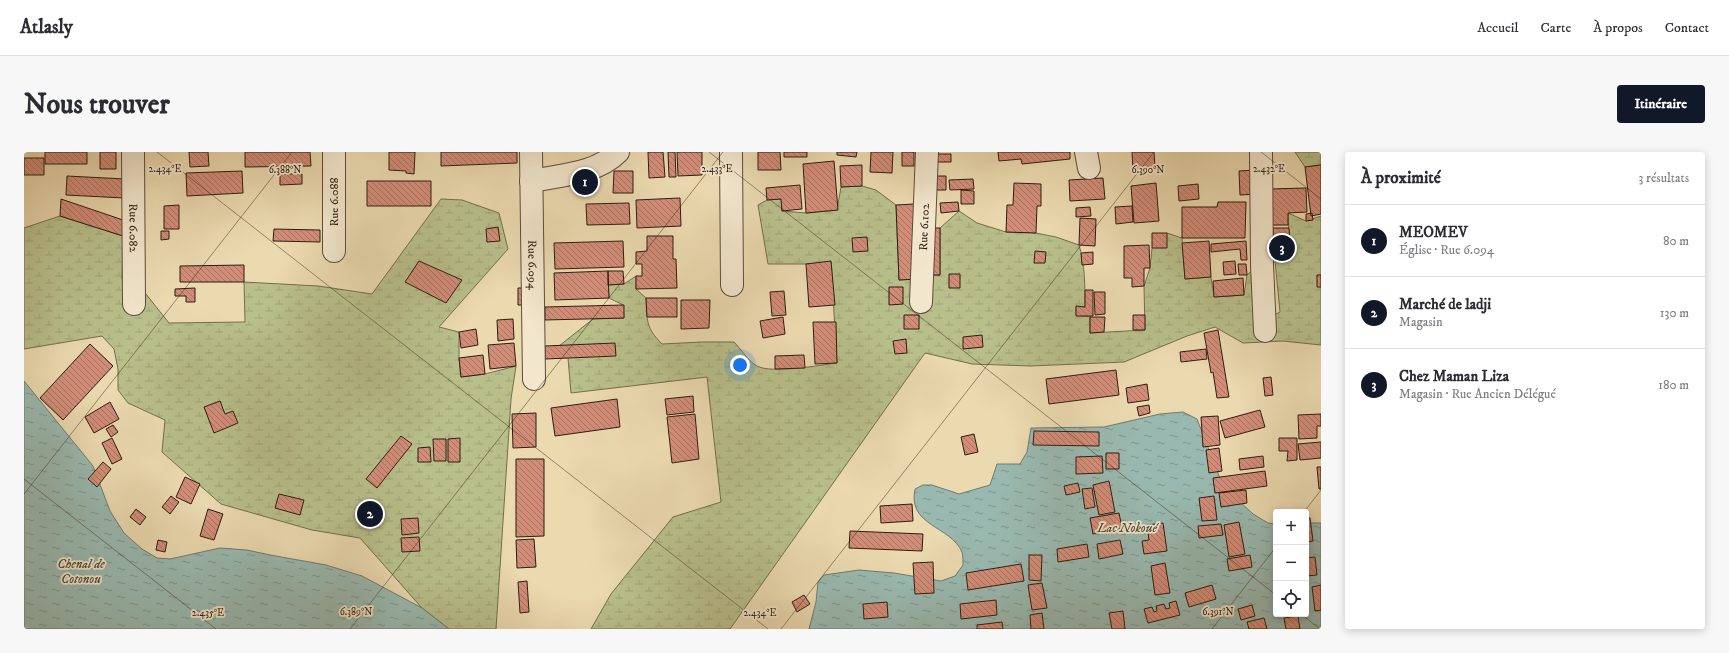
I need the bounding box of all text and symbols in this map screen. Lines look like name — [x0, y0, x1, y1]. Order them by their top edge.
text: Atlasly — [20, 16, 73, 39]
text: Accueil — [1477, 19, 1519, 37]
text: Carte — [1541, 19, 1571, 37]
text: À propos — [1593, 19, 1643, 37]
text: Contact — [1665, 19, 1709, 37]
button: Itinéraire — [1617, 85, 1705, 123]
text: Nous trouver — [24, 87, 170, 122]
text: 2.434°E — [148, 163, 182, 175]
text: 2.433°E — [701, 163, 733, 175]
text: 2.432°E — [1253, 163, 1285, 175]
text: 6.388°N — [269, 164, 301, 176]
text: 6.390°N — [1131, 164, 1165, 176]
pin: 1 — [572, 167, 598, 197]
text: À proximité — [1361, 167, 1441, 189]
text: 3 résultats — [1638, 170, 1689, 186]
street label: Rue 6.088 — [327, 178, 342, 226]
street label: Rue 6.102 — [916, 203, 933, 251]
street label: Rue 6.082 — [125, 204, 141, 253]
text: MEOMEV — [1399, 223, 1468, 242]
pin: 3 — [1269, 233, 1295, 263]
text: 1 — [1372, 233, 1376, 249]
text: 80 m — [1663, 233, 1689, 249]
street label: Rue 6.094 — [524, 240, 540, 291]
text: Église · Rue 6.094 — [1399, 242, 1494, 258]
text: Marché de ladji — [1399, 295, 1491, 314]
text: 2 — [1371, 305, 1377, 321]
text: 130 m — [1660, 305, 1689, 321]
text: Magasin — [1399, 314, 1443, 330]
your location — [730, 355, 750, 375]
text: Chez Maman Liza — [1399, 367, 1509, 386]
text: 3 — [1372, 377, 1376, 393]
text: 180 m — [1658, 377, 1689, 393]
text: Magasin · Rue Ancien Délégué — [1399, 386, 1556, 402]
pin: 2 — [357, 499, 383, 529]
map controls — [1273, 509, 1309, 617]
button: + — [1273, 509, 1309, 545]
water label: Lac Nokoué — [1096, 520, 1159, 536]
button: − — [1273, 545, 1309, 581]
water label: Chenal de Cotonou — [57, 556, 105, 587]
button: locate — [1273, 581, 1309, 617]
text: 6.389°N — [340, 606, 372, 618]
text: 6.391°N — [1202, 606, 1234, 618]
text: 2.435°E — [192, 607, 224, 619]
text: 2.434°E — [743, 607, 777, 619]

